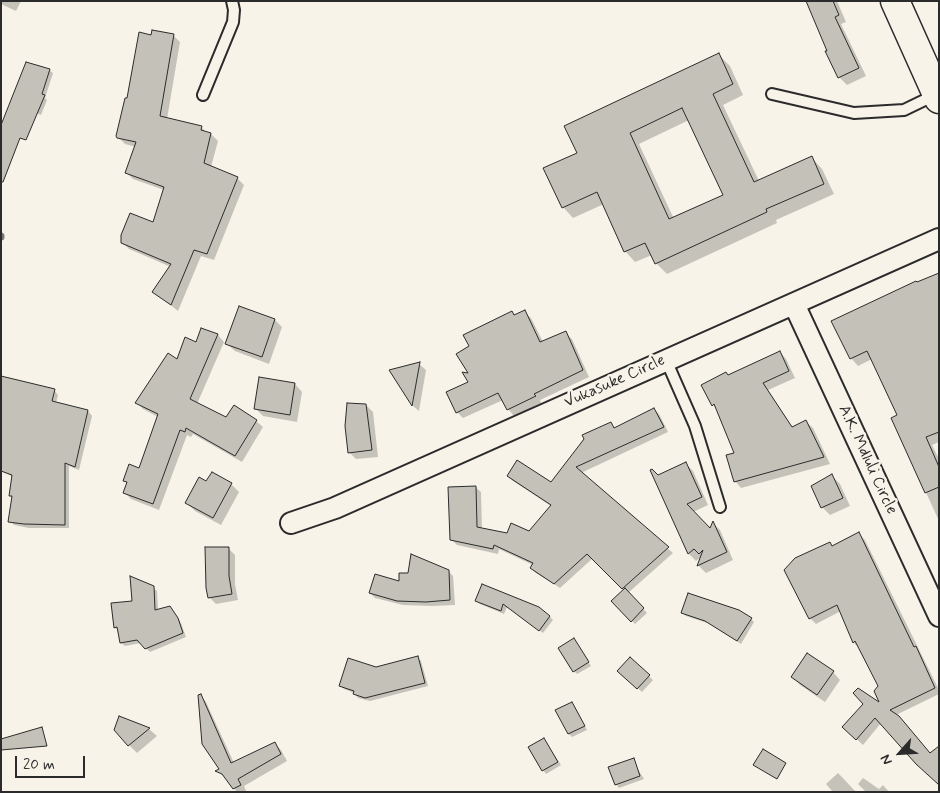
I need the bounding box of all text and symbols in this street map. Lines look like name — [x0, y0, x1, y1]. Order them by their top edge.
street label: Vukasuke Circle — [562, 351, 668, 413]
street label: A.K. Mdluli Circle — [833, 402, 901, 518]
north arrow — [875, 728, 925, 778]
scale bar — [18, 746, 88, 778]
text: N — [876, 751, 897, 768]
text: 20 m — [23, 755, 55, 775]

